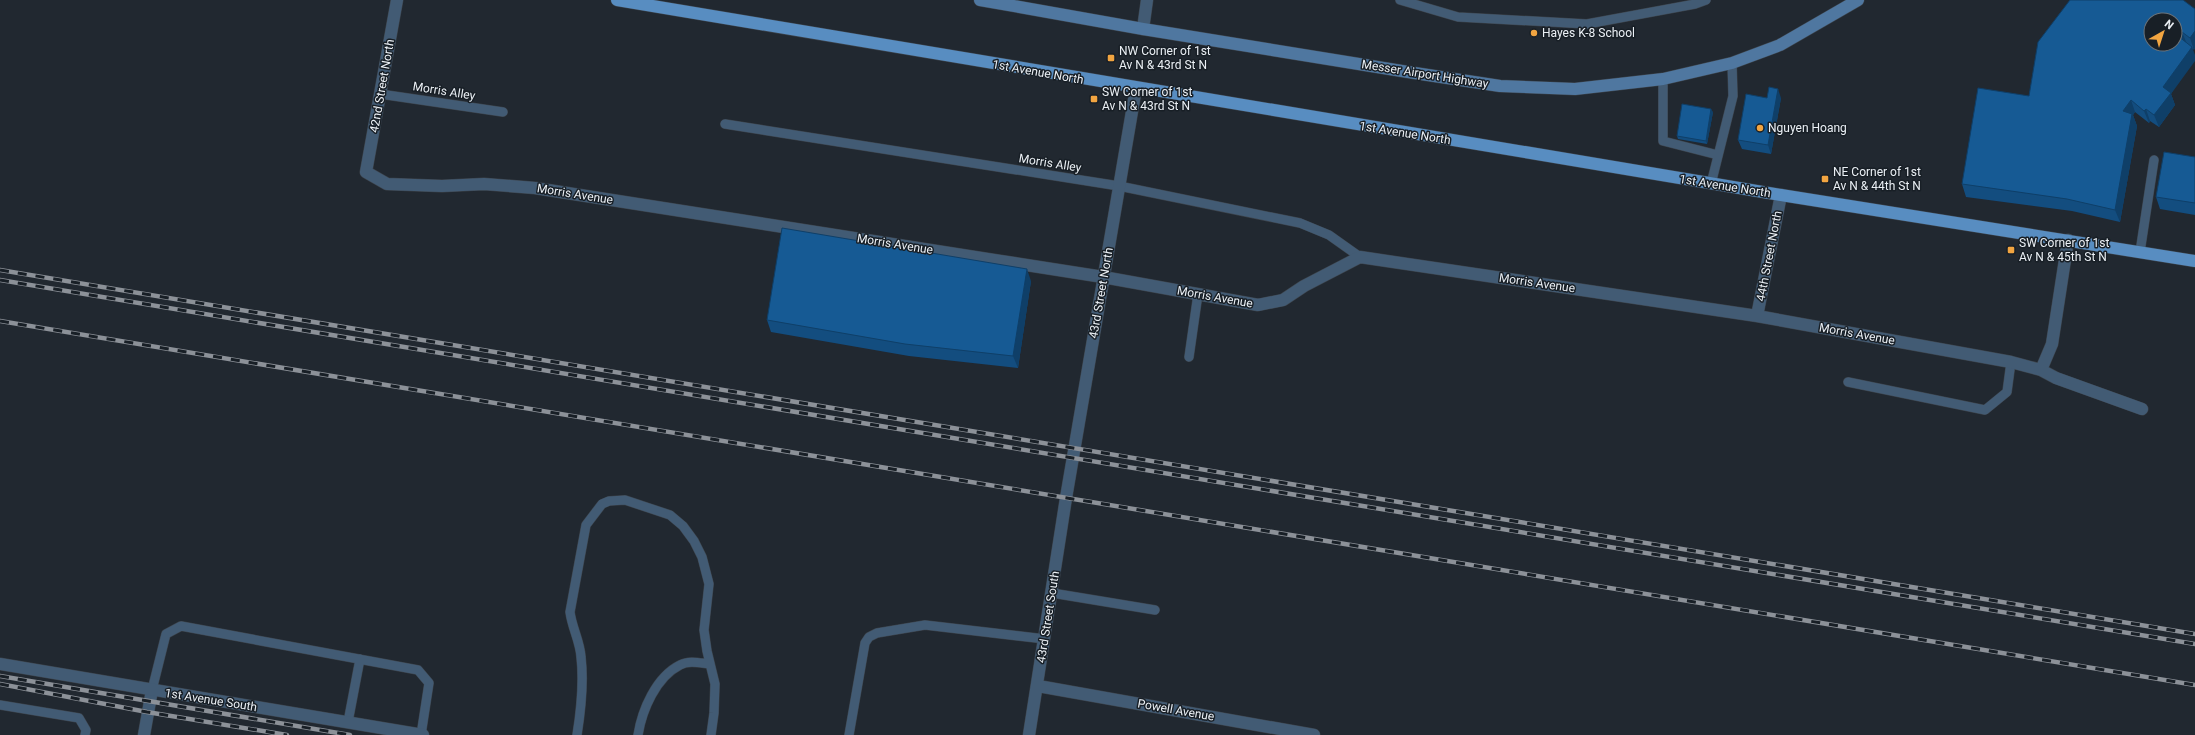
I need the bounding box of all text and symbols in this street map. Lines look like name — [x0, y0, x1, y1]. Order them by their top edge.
north arrow — [2143, 12, 2183, 52]
text: N — [2162, 17, 2176, 32]
place label: Hayes K-8 School — [1542, 26, 1635, 40]
marker: Hayes K-8 School — [1529, 28, 1539, 38]
street label: 42nd Street North — [367, 38, 397, 134]
place label: NW Corner of 1st Av N & 43rd St N — [1119, 44, 1211, 72]
marker: NW Corner of 1st Av N & 43rd St N — [1106, 53, 1116, 63]
street label: 1st Avenue North — [991, 57, 1085, 87]
street label: Messer Airport Highway — [1361, 57, 1490, 91]
street label: Morris Alley — [412, 79, 477, 103]
place label: SW Corner of 1st Av N & 43rd St N — [1102, 85, 1192, 113]
marker: SW Corner of 1st Av N & 43rd St N — [1089, 94, 1099, 104]
street label: 1st Avenue North — [1358, 119, 1452, 147]
place label: Nguyen Hoang — [1768, 121, 1847, 135]
marker: Nguyen Hoang — [1755, 123, 1765, 133]
street label: Morris Alley — [1018, 151, 1083, 175]
place label: NE Corner of 1st Av N & 44th St N — [1833, 165, 1921, 193]
street label: 1st Avenue North — [1678, 172, 1772, 200]
marker: NE Corner of 1st Av N & 44th St N — [1820, 174, 1830, 184]
street label: Morris Avenue — [536, 181, 614, 207]
street label: 44th Street North — [1753, 210, 1785, 302]
street label: Morris Avenue — [856, 231, 934, 257]
place label: SW Corner of 1st Av N & 45th St N — [2019, 236, 2109, 264]
marker: SW Corner of 1st Av N & 45th St N — [2006, 245, 2016, 255]
street label: 43rd Street North — [1086, 246, 1116, 340]
street label: Morris Avenue — [1498, 271, 1576, 295]
street label: Morris Avenue — [1176, 283, 1254, 311]
street label: Morris Avenue — [1818, 320, 1896, 348]
street label: 43rd Street South — [1034, 570, 1062, 664]
street label: 1st Avenue South — [164, 686, 258, 714]
street label: Powell Avenue — [1136, 696, 1216, 724]

